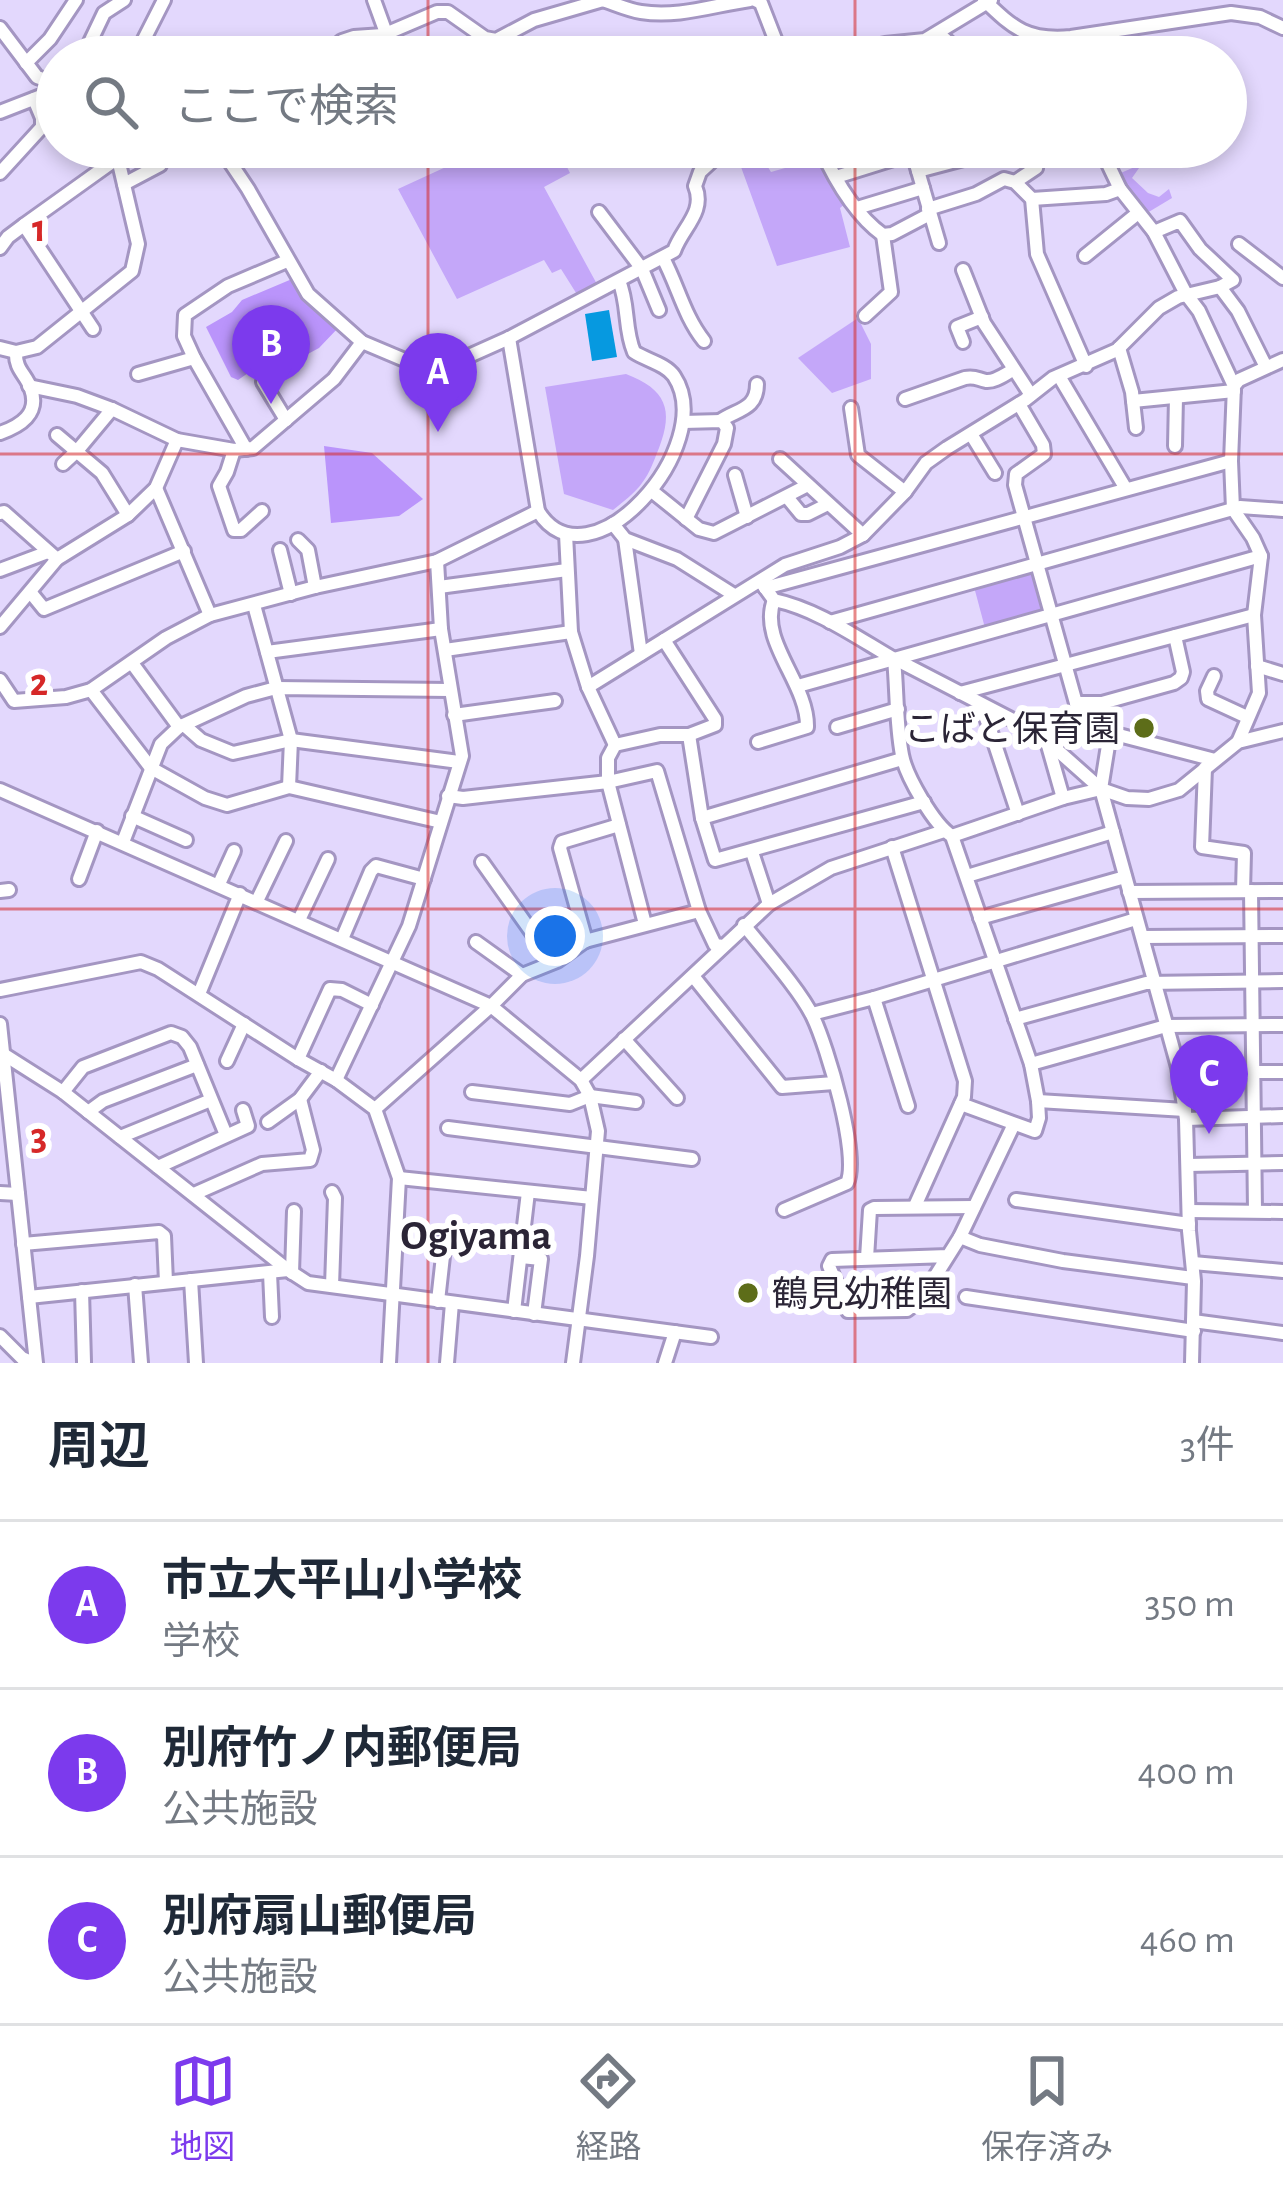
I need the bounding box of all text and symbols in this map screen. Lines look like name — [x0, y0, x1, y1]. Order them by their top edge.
search box — [36, 36, 1247, 168]
icon: search — [78, 69, 144, 135]
text: ここで検索 — [174, 85, 399, 130]
text: 1 — [32, 210, 46, 249]
pin: B — [232, 305, 310, 404]
pin: A — [399, 333, 477, 432]
text: 2 — [30, 664, 48, 703]
place label: こばと保育園 — [904, 710, 1120, 748]
marker: こばと保育園 — [1131, 715, 1157, 741]
your location — [525, 906, 585, 966]
pin: C — [1170, 1035, 1248, 1134]
text: 3 — [31, 1118, 47, 1157]
district label: Ogiyama — [400, 1215, 552, 1257]
place label: 鶴見幼稚園 — [772, 1275, 952, 1313]
marker: 鶴見幼稚園 — [735, 1280, 761, 1306]
text: 周辺 — [48, 1422, 150, 1473]
text: 3件 — [1180, 1427, 1235, 1466]
text: 市立大平山小学校 — [162, 1559, 522, 1604]
text: A — [75, 1585, 99, 1624]
text: 350 m — [1144, 1585, 1235, 1624]
text: 学校 — [162, 1623, 240, 1662]
text: 別府竹ノ内郵便局 — [162, 1727, 522, 1772]
text: B — [76, 1753, 98, 1792]
text: 400 m — [1137, 1753, 1235, 1792]
text: 公共施設 — [162, 1791, 318, 1830]
text: 別府扇山郵便局 — [162, 1895, 477, 1940]
text: C — [77, 1921, 97, 1960]
text: 460 m — [1140, 1921, 1235, 1960]
text: 公共施設 — [162, 1959, 318, 1998]
tab: 地図 — [170, 2048, 236, 2169]
tab: 経路 — [575, 2048, 641, 2169]
tab: 保存済み — [981, 2048, 1113, 2169]

